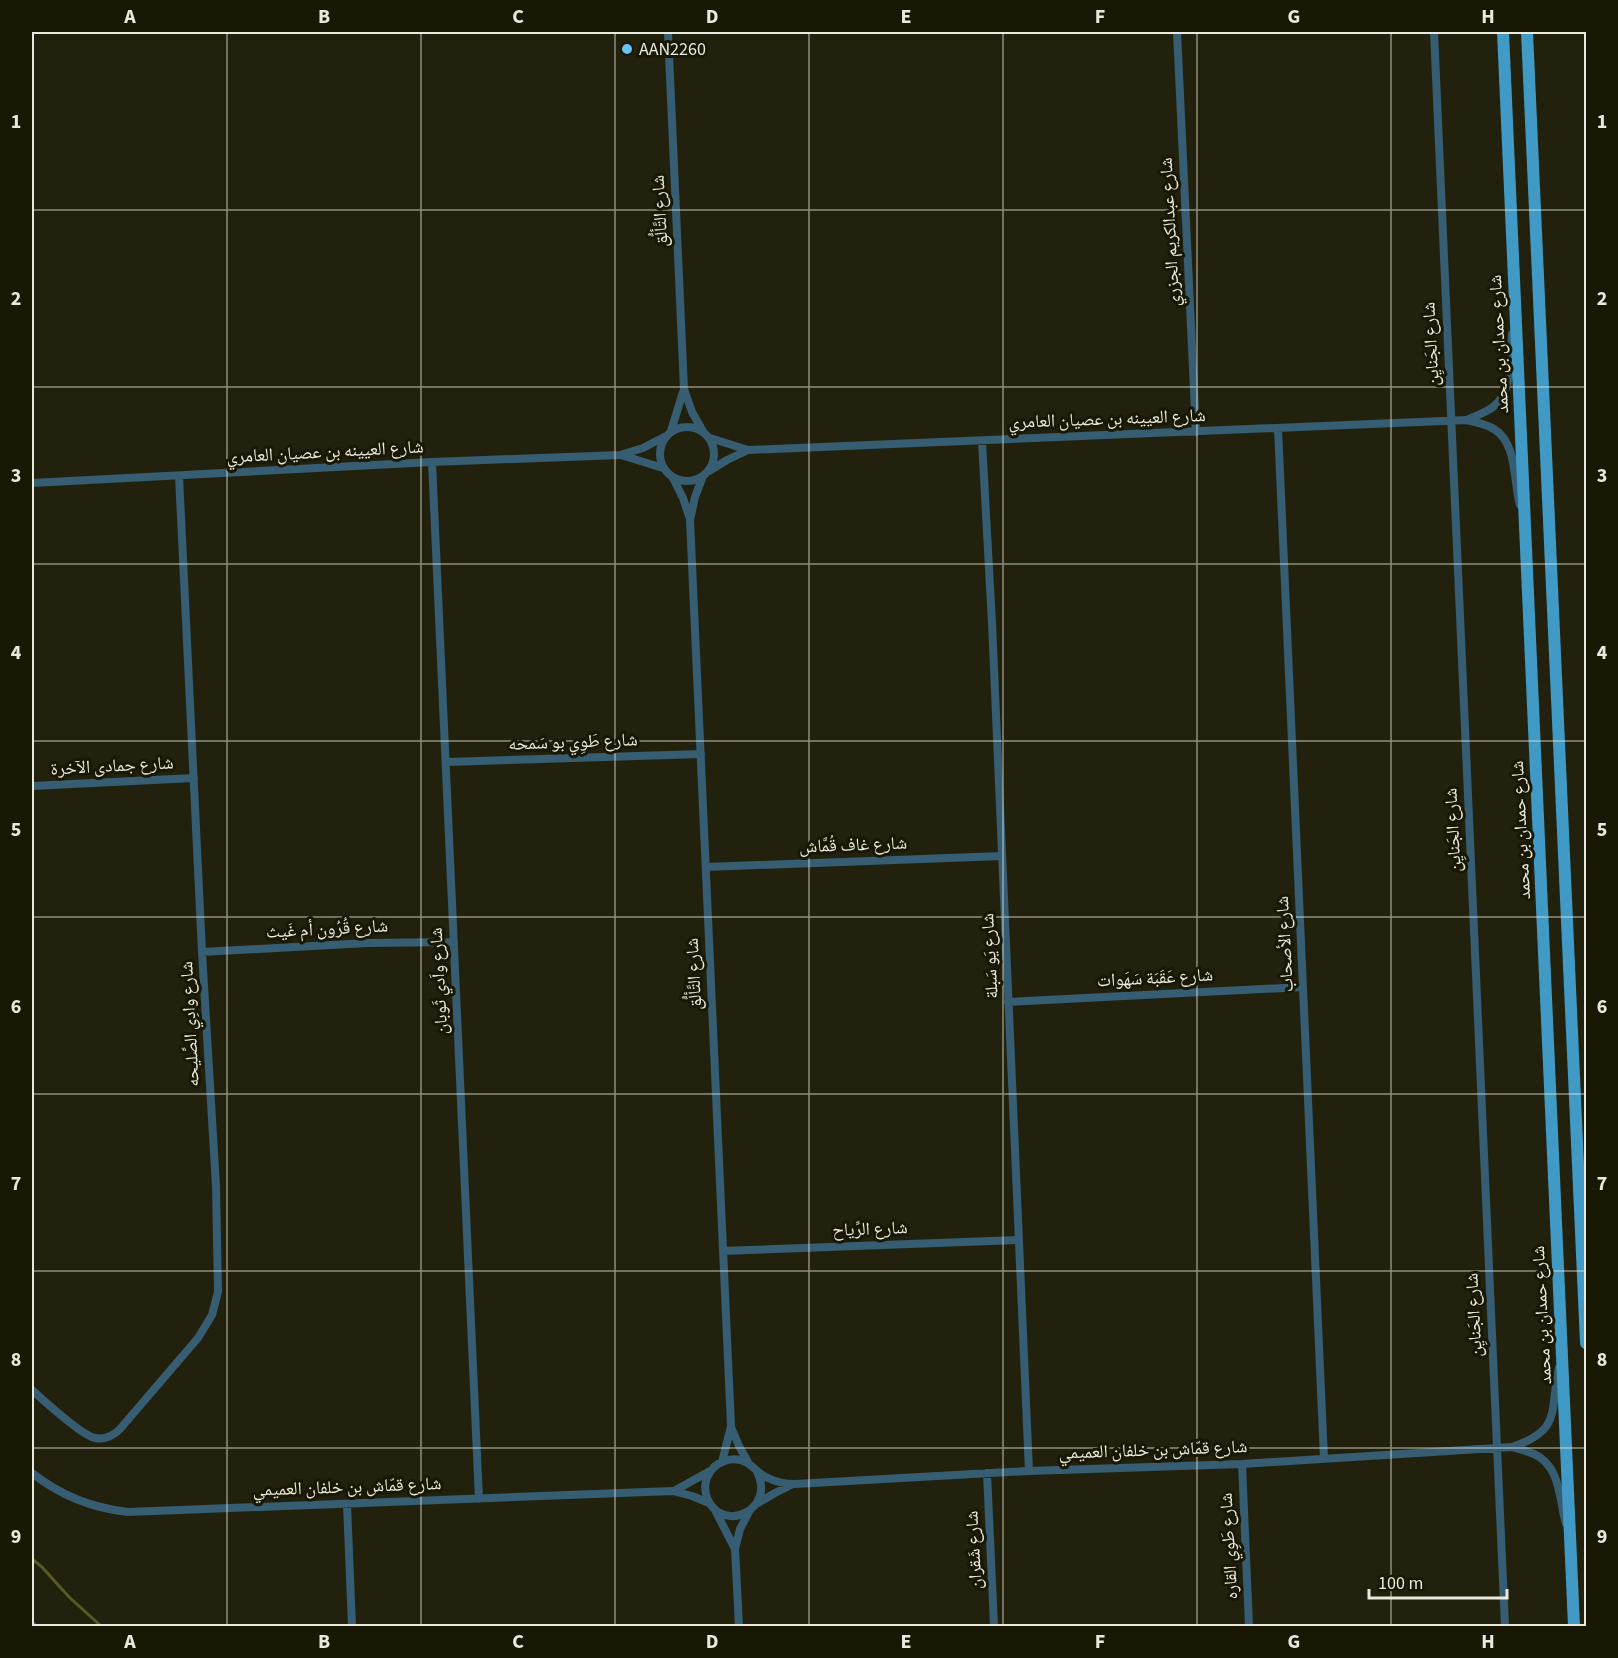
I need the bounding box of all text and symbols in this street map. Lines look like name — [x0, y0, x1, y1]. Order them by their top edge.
text: A — [123, 3, 136, 31]
text: B — [318, 3, 330, 31]
text: C — [512, 3, 524, 31]
text: D — [706, 3, 718, 31]
text: E — [901, 3, 911, 31]
text: F — [1095, 3, 1105, 31]
text: G — [1288, 3, 1300, 31]
text: H — [1481, 3, 1495, 31]
place label: AAN2260 — [639, 37, 706, 62]
marker: AAN2260 — [620, 42, 634, 56]
text: 1 — [11, 108, 21, 136]
text: 1 — [1597, 108, 1607, 136]
street label: شارع عبدالكريم الجزري — [1154, 157, 1188, 307]
street label: شارع التَّألُّق — [645, 174, 674, 248]
street label: شارع حمدان بن محمد — [1483, 274, 1515, 414]
text: 2 — [11, 285, 21, 313]
text: 2 — [1597, 285, 1607, 313]
street label: شارع الجَنايِن — [1416, 301, 1446, 387]
street label: شارع العيينه بن عصيان العامري — [1008, 403, 1206, 437]
street label: شارع العيينه بن عصيان العامري — [226, 434, 424, 471]
text: 3 — [11, 462, 21, 490]
text: 3 — [1597, 462, 1607, 490]
text: 4 — [11, 639, 22, 667]
text: 4 — [1597, 639, 1608, 667]
street label: شارع طَوِي بو سَمحه — [508, 727, 638, 758]
street label: شارع جمادى الآخرة — [50, 750, 174, 782]
street label: شارع حمدان بن محمد — [1505, 760, 1537, 900]
street label: شارع الجَنايِن — [1438, 787, 1468, 873]
text: 5 — [11, 816, 21, 844]
text: 5 — [1597, 816, 1607, 844]
street label: شارع غاف قُمَّاش — [799, 831, 907, 859]
street label: شارع الأصحاب — [1270, 895, 1300, 993]
street label: شارع قُرُون أم غَيث — [265, 913, 389, 945]
street label: شارع يَو سَبلة — [975, 913, 1005, 999]
street label: شارع واَدي ثَوبان — [424, 927, 456, 1035]
street label: شارع التَّألُّق — [679, 937, 708, 1011]
street label: شارع وادِي الصِّليحه — [174, 960, 207, 1087]
street label: شارع عَقَبَة سَهَوات — [1096, 962, 1214, 994]
text: 6 — [11, 993, 21, 1021]
text: 6 — [1597, 993, 1607, 1021]
text: 7 — [11, 1170, 21, 1198]
text: 7 — [1597, 1170, 1607, 1198]
street label: شارع الرِّياح — [832, 1215, 908, 1243]
street label: شارع حمدان بن محمد — [1526, 1245, 1558, 1385]
street label: شارع الجَنايِن — [1459, 1272, 1489, 1358]
text: 8 — [11, 1346, 21, 1374]
text: 8 — [1597, 1346, 1607, 1374]
street label: شارع قمّاش بن خلفان العميمي — [1058, 1434, 1248, 1467]
street label: شارع قمّاش بن خلفان العميمي — [252, 1471, 442, 1504]
street label: شارع طَوِي القاره — [1214, 1492, 1246, 1600]
street label: شارع شَقران — [959, 1510, 989, 1590]
text: 9 — [11, 1523, 21, 1551]
text: 9 — [1597, 1523, 1607, 1551]
scale bar — [1369, 1562, 1507, 1600]
text: 100 m — [1378, 1571, 1423, 1596]
text: A — [123, 1628, 136, 1656]
text: B — [318, 1628, 330, 1656]
text: C — [512, 1628, 524, 1656]
text: D — [706, 1628, 718, 1656]
text: E — [901, 1628, 911, 1656]
text: F — [1095, 1628, 1105, 1656]
text: G — [1288, 1628, 1300, 1656]
text: H — [1481, 1628, 1495, 1656]

